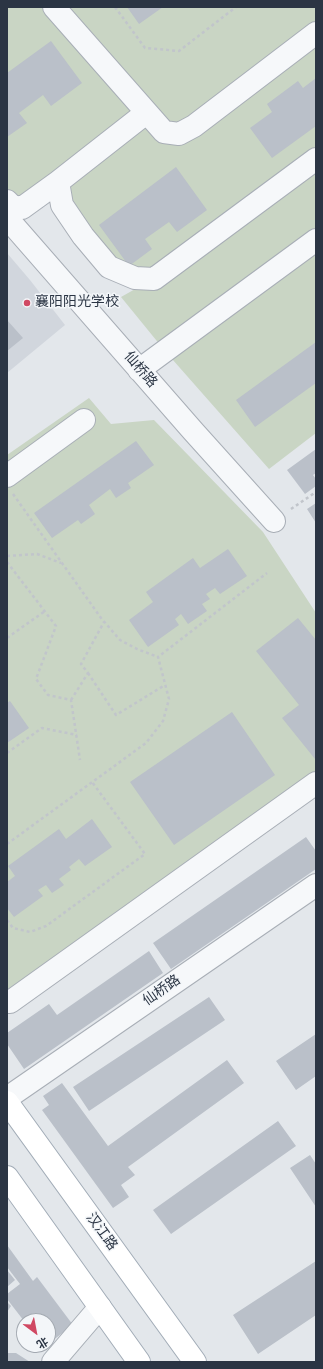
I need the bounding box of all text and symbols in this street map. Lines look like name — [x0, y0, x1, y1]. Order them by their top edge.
place label: 襄阳阳光学校 — [35, 295, 119, 311]
marker: 襄阳阳光学校 — [22, 298, 32, 308]
street label: 仙桥路 — [120, 349, 160, 391]
street label: 仙桥路 — [140, 972, 184, 1010]
street label: 汉江路 — [82, 1210, 120, 1254]
north arrow — [16, 1313, 56, 1353]
text: 北 — [33, 1333, 51, 1352]

